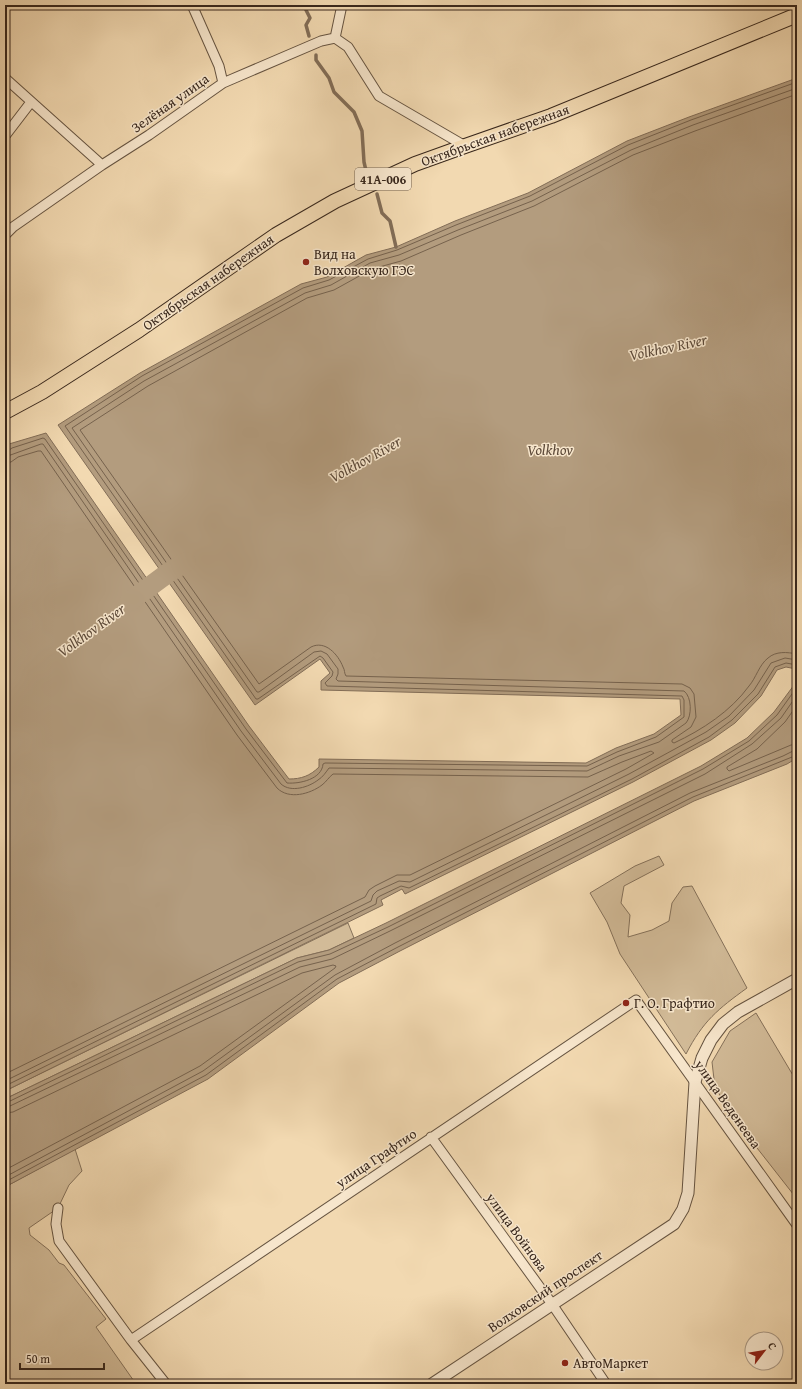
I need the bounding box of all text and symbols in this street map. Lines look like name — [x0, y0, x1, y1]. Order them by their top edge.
street label: Зелёная улица — [127, 69, 213, 137]
street label: Октябрьская набережная — [418, 99, 572, 171]
road number: 41А-006 — [355, 168, 411, 190]
street label: Октябрьская набережная — [138, 229, 278, 335]
place label: Вид на Волховскую ГЭС — [314, 244, 415, 280]
marker: Вид на Волховскую ГЭС — [301, 257, 311, 267]
water label: Volkhov River — [627, 328, 709, 365]
water label: Volkhov River — [325, 430, 405, 487]
water label: Volkhov — [527, 439, 573, 460]
water label: Volkhov River — [53, 598, 129, 662]
place label: Г. О. Графтио — [634, 993, 715, 1013]
marker: Г. О. Графтио — [621, 998, 631, 1008]
street label: улица Веденеева — [689, 1055, 766, 1153]
street label: улица Графтио — [331, 1124, 420, 1193]
street label: улица Войнова — [481, 1188, 553, 1276]
street label: Волховский проспект — [484, 1245, 607, 1337]
north arrow — [744, 1331, 784, 1371]
text: С — [764, 1339, 781, 1353]
scale bar — [20, 1345, 104, 1371]
text: 50 m — [26, 1350, 50, 1367]
place label: АвтоМаркет — [573, 1353, 648, 1373]
marker: АвтоМаркет — [560, 1358, 570, 1368]

